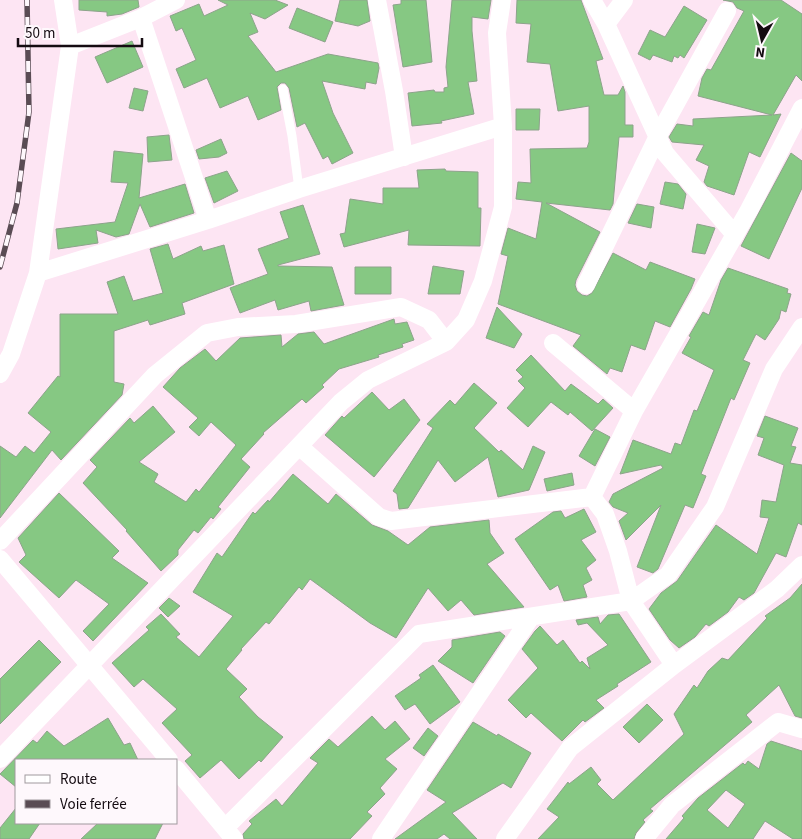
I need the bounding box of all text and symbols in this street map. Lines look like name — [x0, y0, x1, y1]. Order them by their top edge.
scale bar — [18, 15, 141, 47]
north arrow — [737, 15, 787, 65]
text: 50 m — [25, 23, 55, 44]
text: N — [754, 41, 766, 62]
legend — [15, 759, 178, 824]
text: Route — [60, 769, 97, 790]
text: Voie ferrée — [60, 794, 127, 815]

